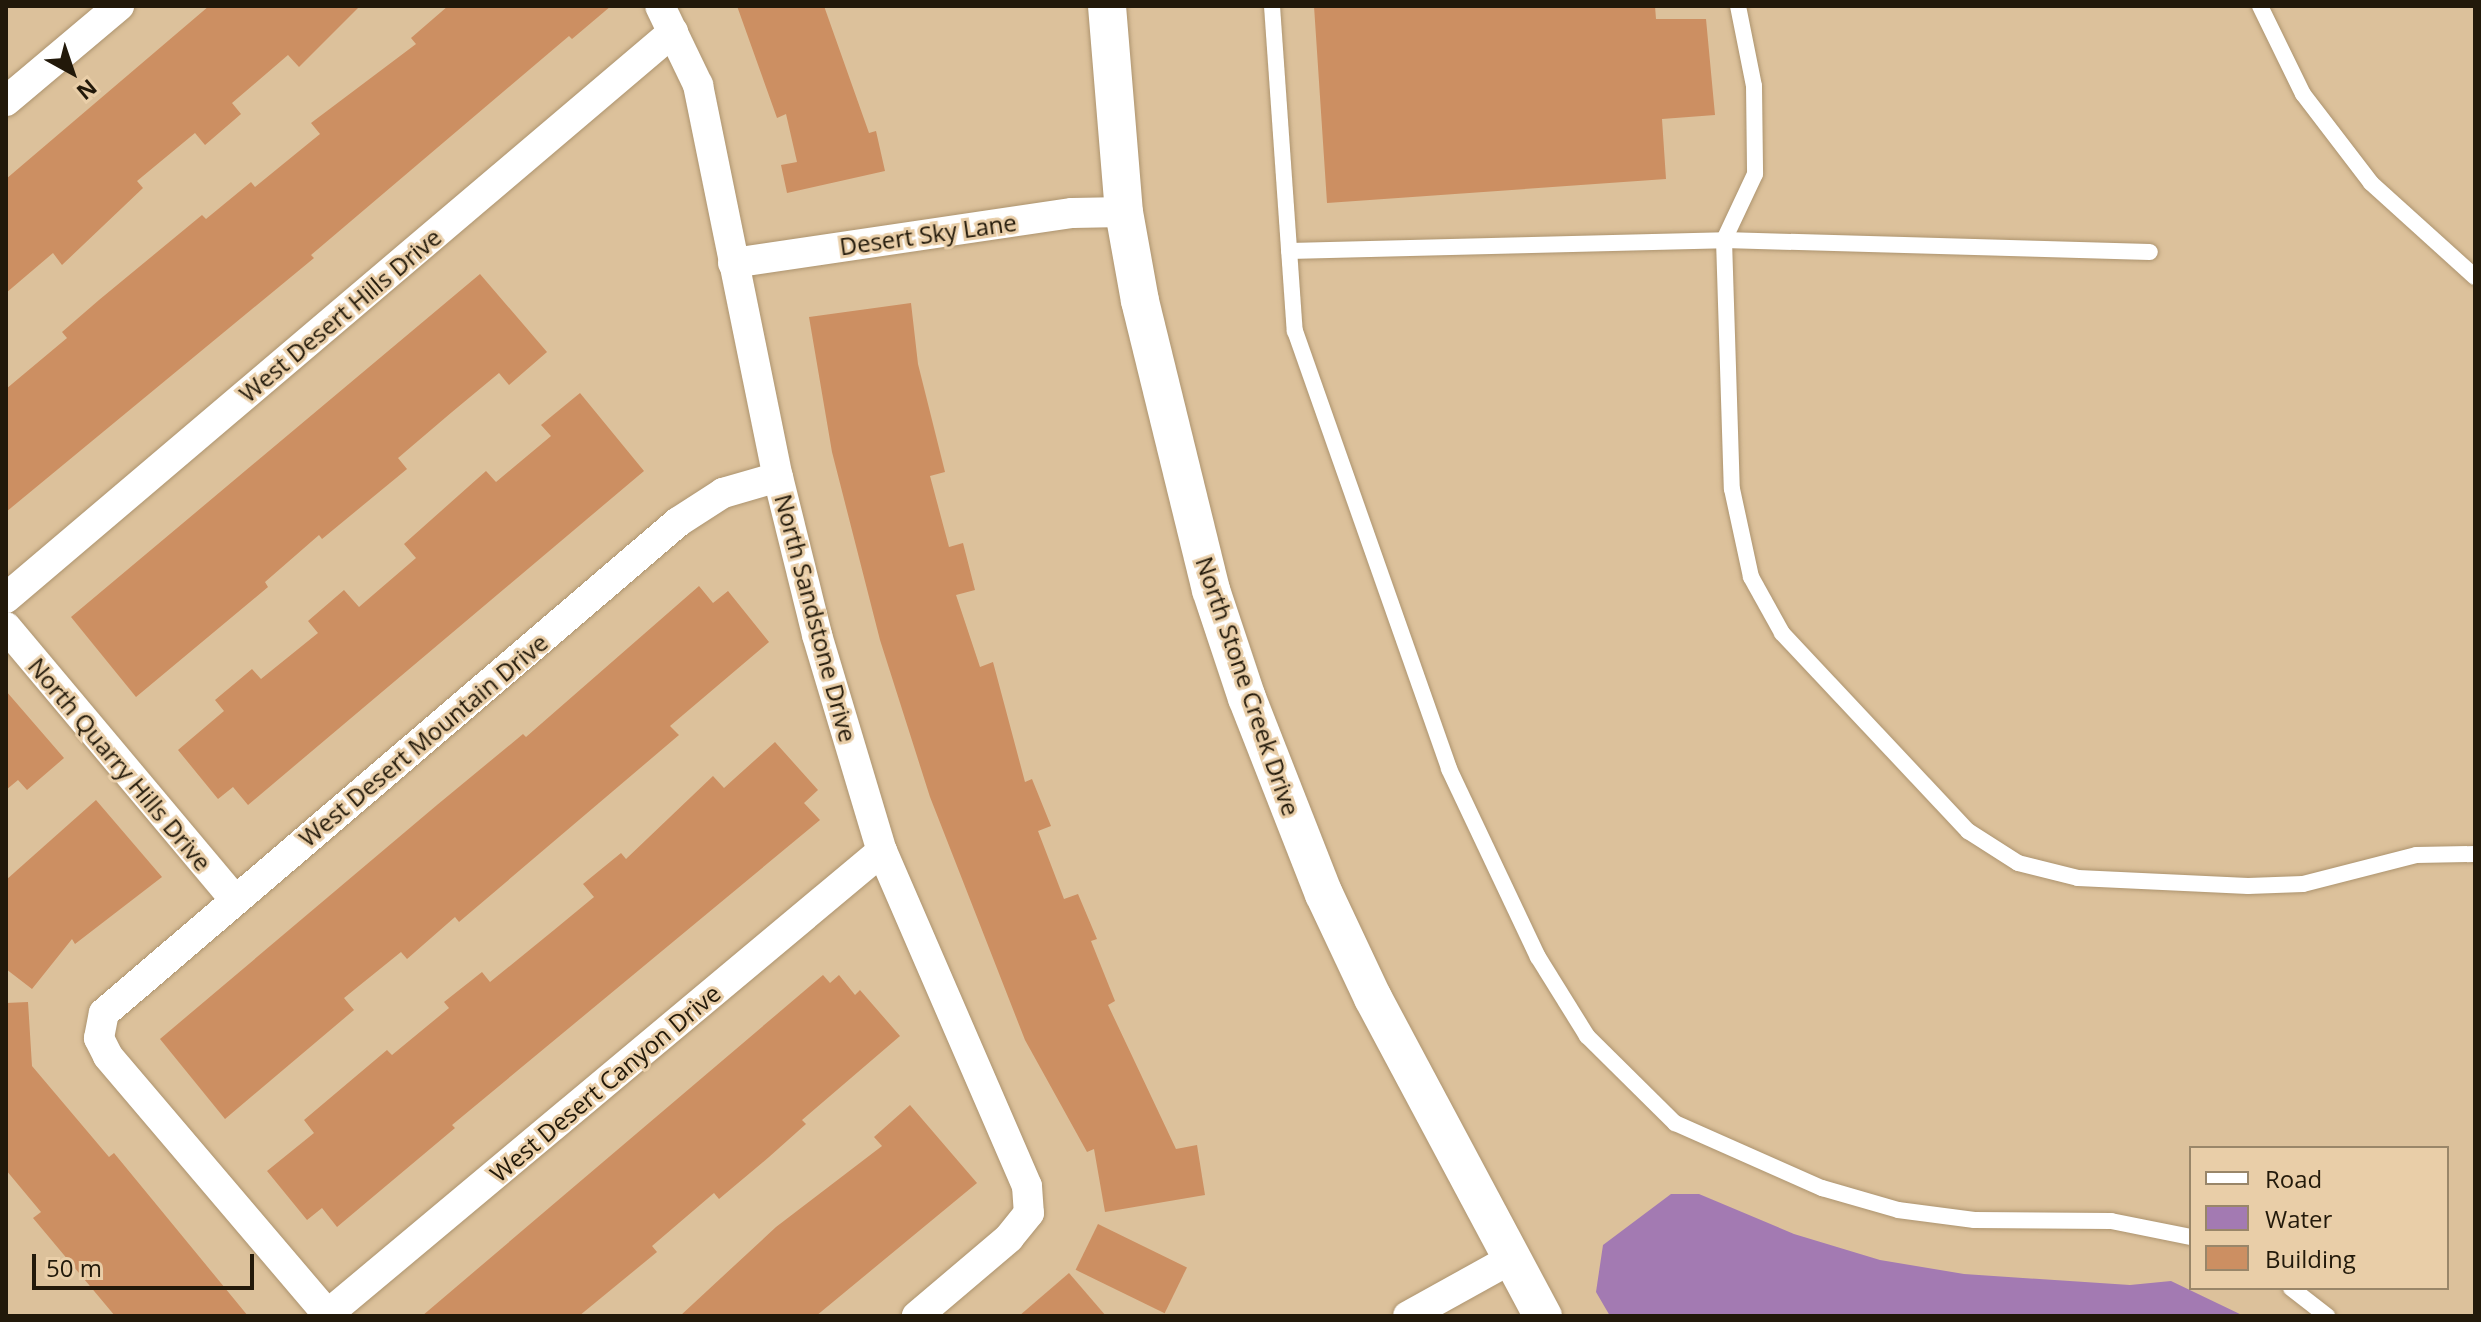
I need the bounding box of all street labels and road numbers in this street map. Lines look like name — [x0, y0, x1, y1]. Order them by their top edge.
street label: Desert Sky Lane — [838, 207, 1018, 261]
street label: West Desert Hills Drive — [233, 222, 447, 408]
street label: North Sandstone Drive — [769, 491, 863, 745]
street label: North Stone Creek Drive — [1190, 553, 1306, 819]
street label: West Desert Mountain Drive — [293, 628, 553, 852]
street label: North Quarry Hills Drive — [23, 652, 217, 876]
street label: West Desert Canyon Drive — [484, 978, 726, 1188]

